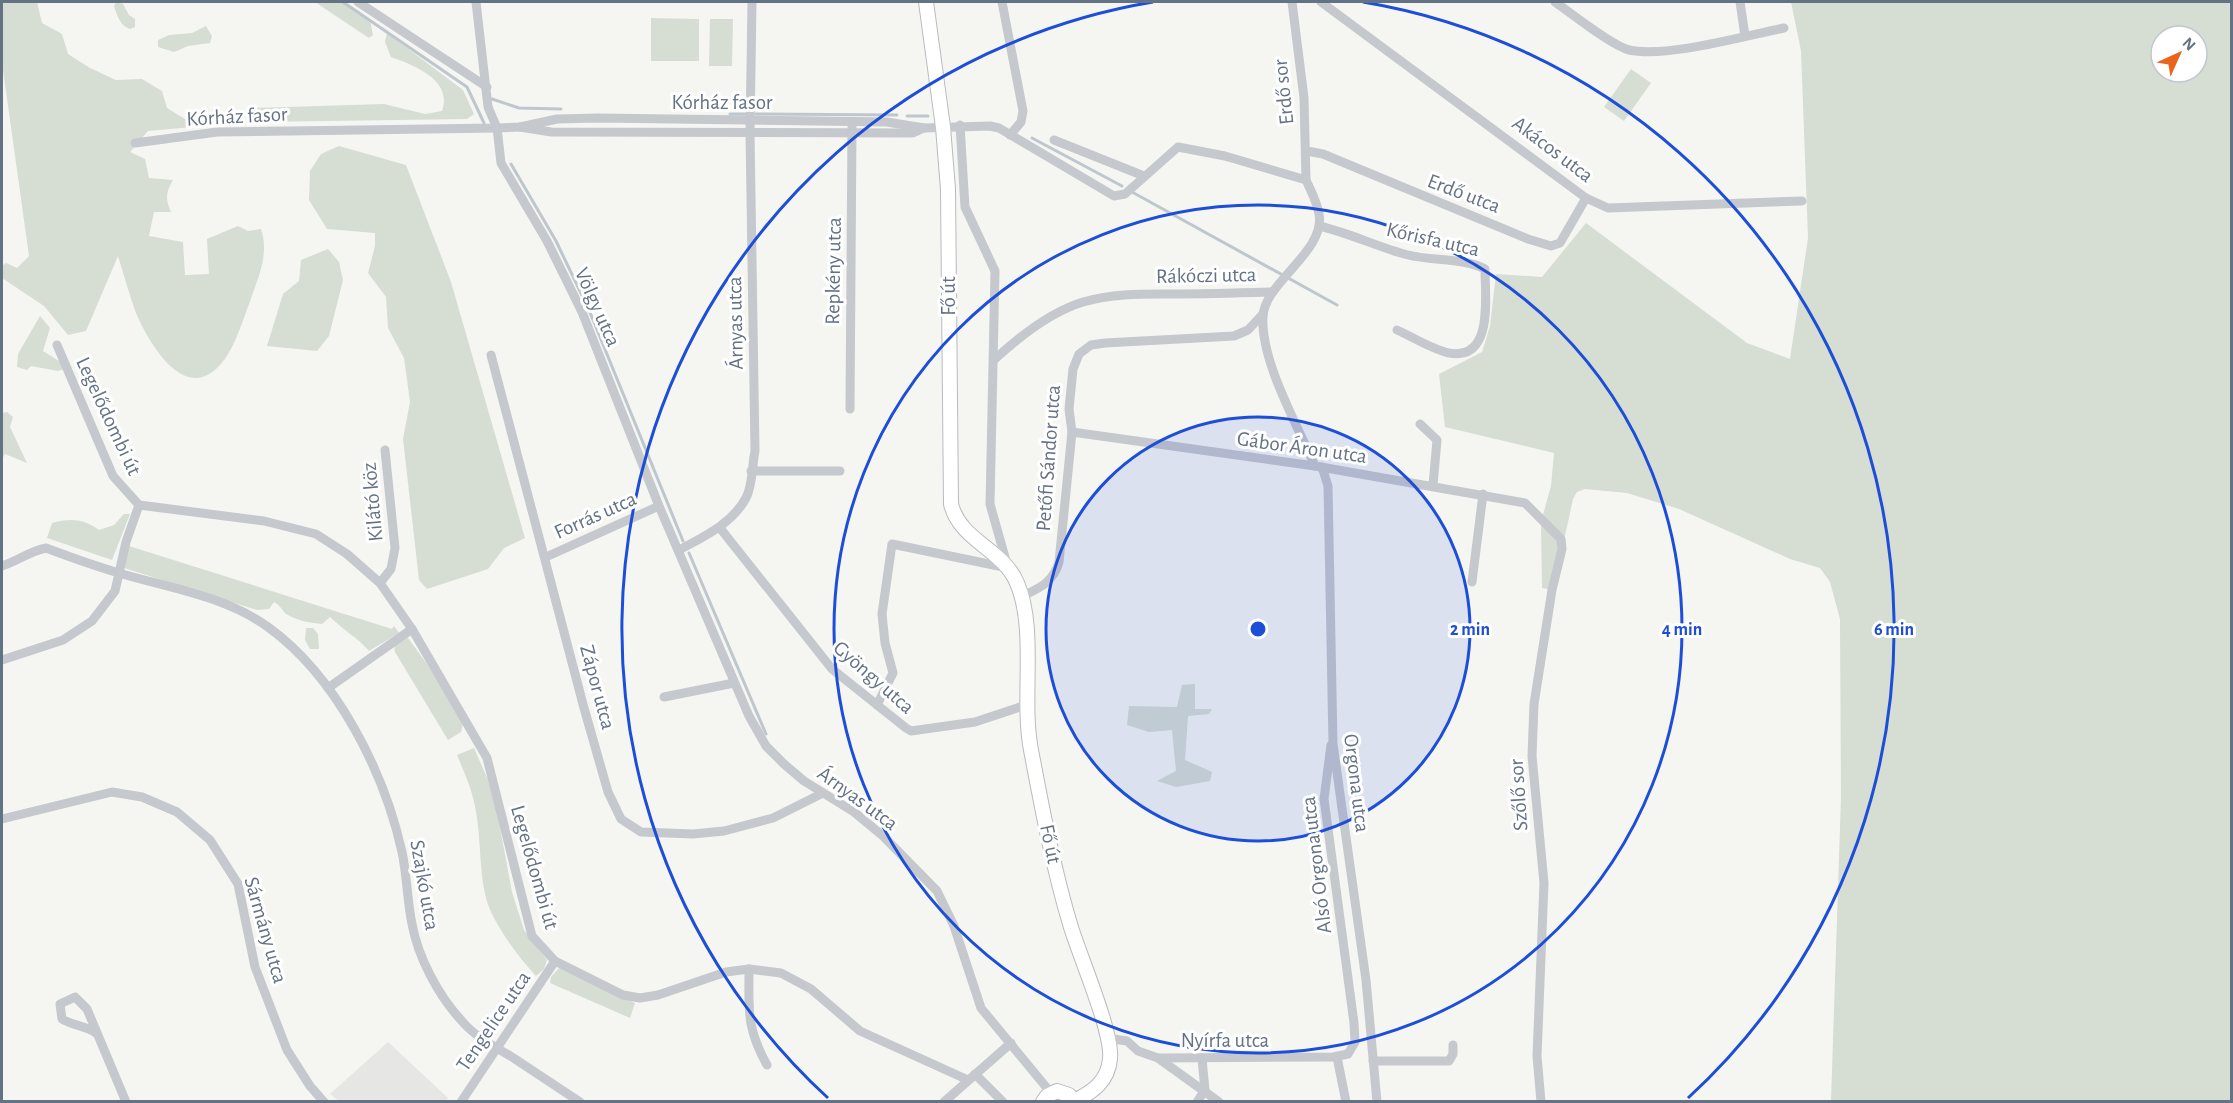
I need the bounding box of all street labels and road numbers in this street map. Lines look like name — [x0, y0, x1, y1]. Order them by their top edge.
street label: Erdő sor — [1270, 58, 1297, 126]
street label: Kórház fasor — [671, 92, 773, 113]
street label: Kórház fasor — [186, 103, 288, 130]
street label: Akácos utca — [1508, 112, 1597, 187]
street label: Erdő utca — [1425, 170, 1503, 217]
street label: Repkény utca — [822, 217, 845, 325]
street label: Kőrisfa utca — [1384, 219, 1482, 260]
street label: Rákóczi utca — [1156, 264, 1257, 287]
street label: Völgy utca — [571, 265, 624, 350]
street label: Árnyas utca — [722, 276, 747, 370]
street label: Fő út — [938, 276, 959, 316]
street label: Legelődombi út — [72, 354, 145, 479]
street label: Petőfi Sándor utca — [1033, 384, 1064, 532]
street label: Gábor Áron utca — [1236, 426, 1369, 467]
street label: Kilátó köz — [359, 461, 386, 543]
street label: Forrás utca — [551, 488, 640, 543]
street label: Gyöngy utca — [829, 637, 918, 718]
street label: Zápor utca — [576, 643, 619, 732]
street label: Orgona utca — [1340, 733, 1373, 834]
street label: Szőlő sor — [1505, 758, 1531, 832]
street label: Árnyas utca — [814, 761, 903, 835]
street label: Alsó Orgona utca — [1298, 795, 1335, 935]
street label: Legelődombi út — [507, 803, 562, 932]
street label: Fő út — [1036, 823, 1065, 866]
street label: Szajkó utca — [406, 838, 443, 932]
street label: Sármány utca — [240, 875, 291, 986]
street label: Tengelice utca — [452, 967, 535, 1075]
street label: Nyírfa utca — [1181, 1030, 1270, 1051]

